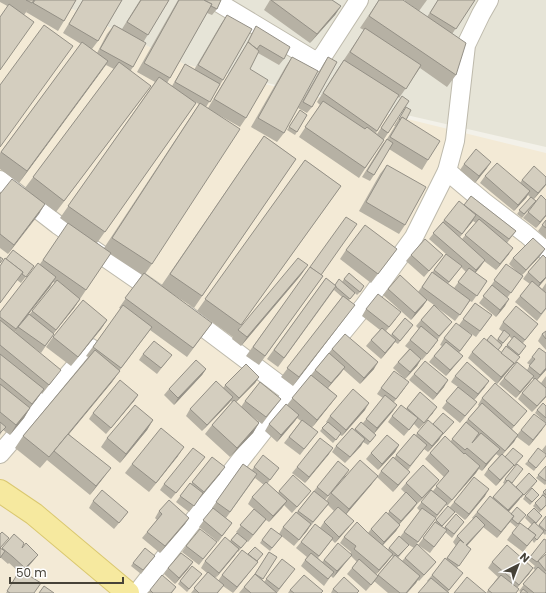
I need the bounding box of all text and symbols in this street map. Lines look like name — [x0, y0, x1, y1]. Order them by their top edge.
north arrow — [498, 545, 538, 585]
text: N — [516, 549, 533, 566]
scale bar — [10, 559, 123, 585]
text: 50 m — [16, 564, 47, 581]

